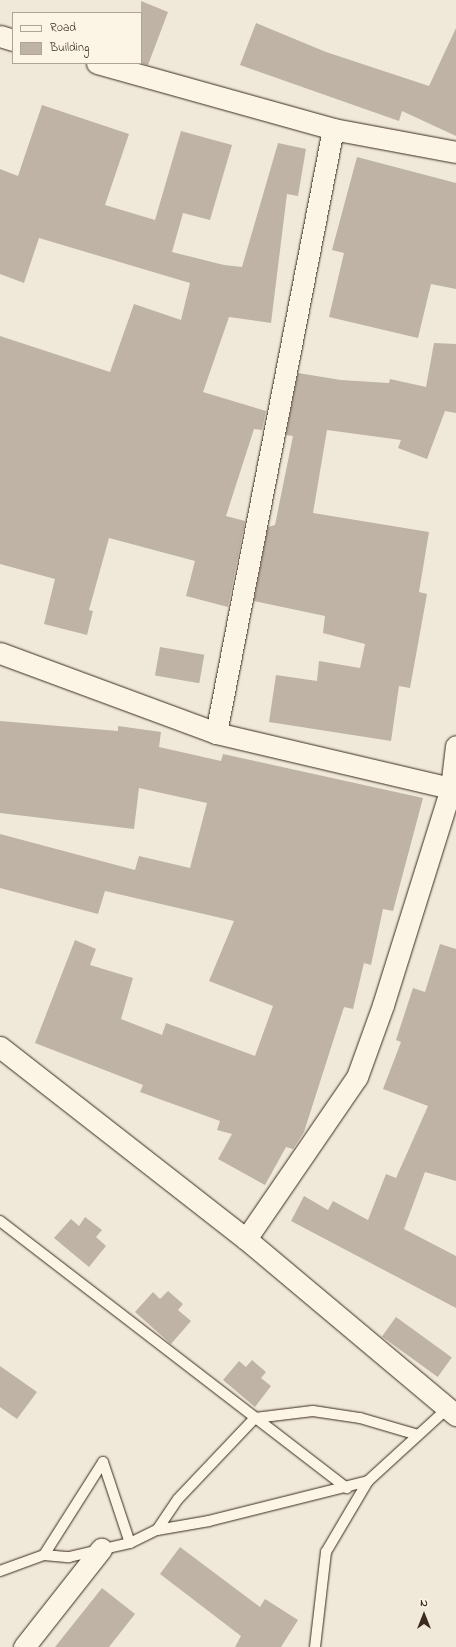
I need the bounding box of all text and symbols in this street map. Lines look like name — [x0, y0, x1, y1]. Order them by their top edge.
legend — [12, 12, 142, 64]
text: Road — [50, 19, 76, 37]
text: Building — [50, 39, 89, 57]
north arrow — [404, 1595, 444, 1635]
text: N — [420, 1595, 428, 1611]

